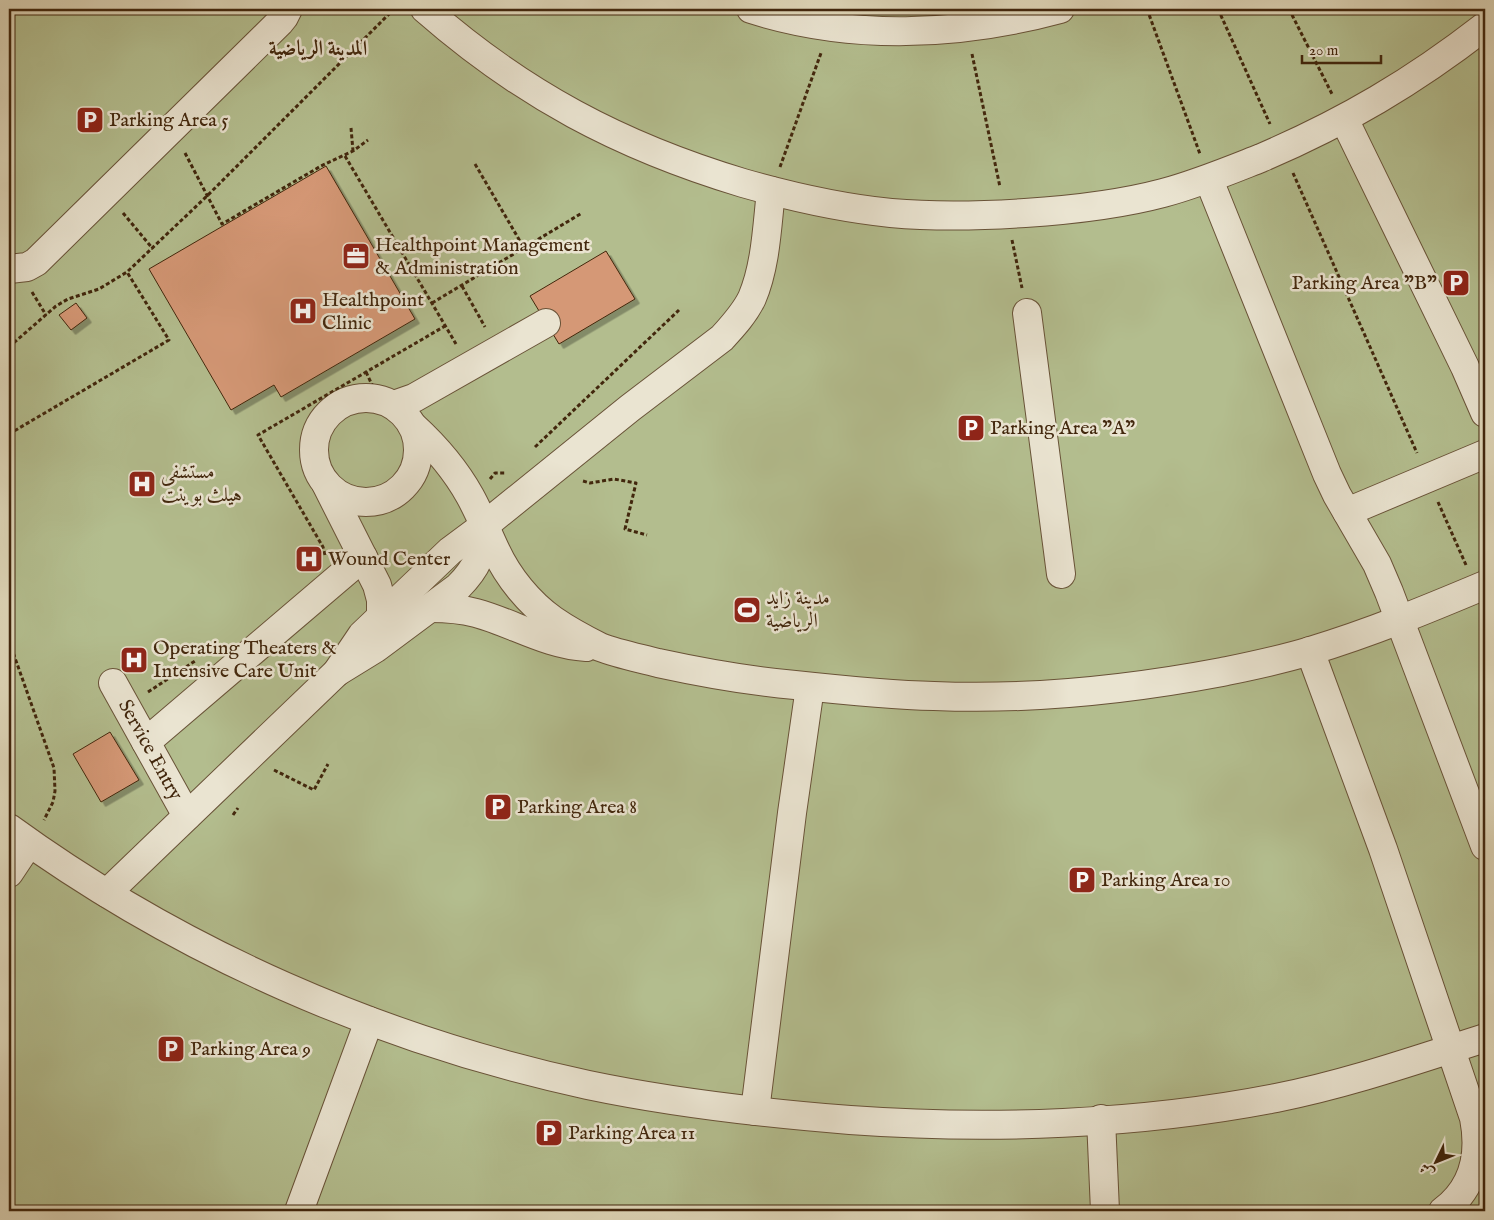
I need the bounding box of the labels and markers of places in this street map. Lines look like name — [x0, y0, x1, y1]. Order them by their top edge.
parking icon: Parking Area 5 — [75, 105, 105, 135]
place label: Parking Area 5 — [109, 108, 229, 133]
place label: Healthpoint Management & Administration — [375, 233, 590, 281]
office icon: Healthpoint Management & Administration — [341, 241, 371, 271]
parking icon: Parking Area "B" — [1441, 268, 1471, 298]
place label: Parking Area "B" — [1292, 271, 1437, 296]
place label: Healthpoint Clinic — [322, 288, 424, 336]
hospital icon: Healthpoint Clinic — [288, 296, 318, 326]
parking icon: Parking Area "A" — [956, 413, 986, 443]
place label: Parking Area "A" — [990, 416, 1135, 441]
place label: مستشفى هيلث بوينت — [161, 460, 242, 508]
hospital icon: مستشفى هيلث بوينت — [127, 469, 157, 499]
hospital icon: Wound Center — [294, 544, 324, 574]
place label: Wound Center — [328, 547, 451, 572]
place label: مدينة زايد الرياضية — [766, 586, 830, 634]
sports icon: مدينة زايد الرياضية — [732, 595, 762, 625]
place label: Operating Theaters & Intensive Care Unit — [153, 636, 337, 684]
hospital icon: Operating Theaters & Intensive Care Unit — [119, 645, 149, 675]
parking icon: Parking Area 8 — [483, 792, 513, 822]
place label: Parking Area 8 — [517, 795, 637, 820]
parking icon: Parking Area 10 — [1067, 865, 1097, 895]
place label: Parking Area 10 — [1101, 868, 1231, 893]
parking icon: Parking Area 9 — [156, 1034, 186, 1064]
place label: Parking Area 9 — [190, 1037, 311, 1062]
parking icon: Parking Area 11 — [534, 1118, 564, 1148]
place label: Parking Area 11 — [568, 1121, 695, 1146]

